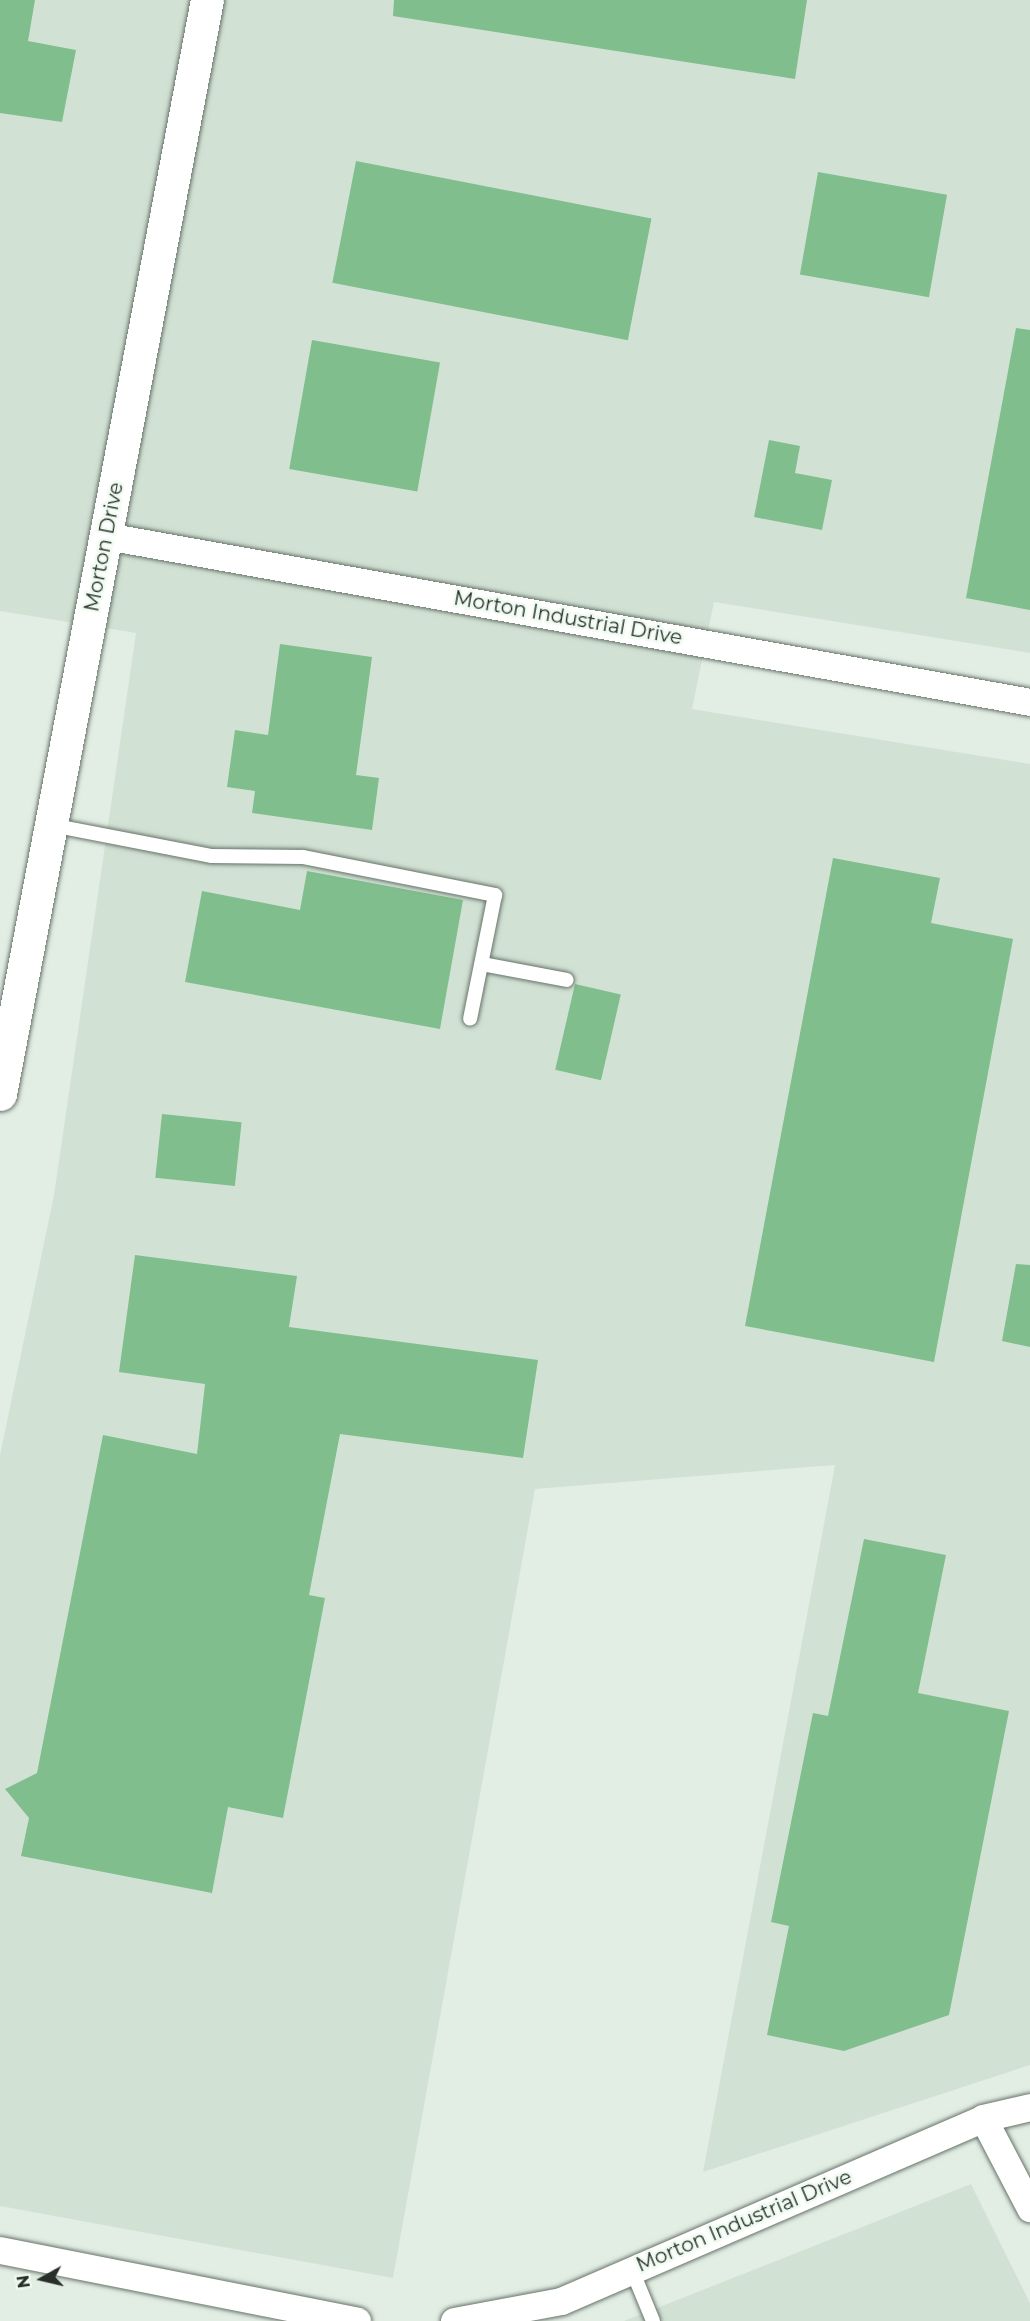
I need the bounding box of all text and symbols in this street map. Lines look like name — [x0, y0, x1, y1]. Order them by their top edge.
street label: Morton Drive — [80, 480, 128, 614]
street label: Morton Industrial Drive — [452, 586, 684, 650]
street label: Morton Industrial Drive — [633, 2165, 855, 2277]
north arrow — [12, 2249, 72, 2309]
text: N — [13, 2274, 34, 2289]

